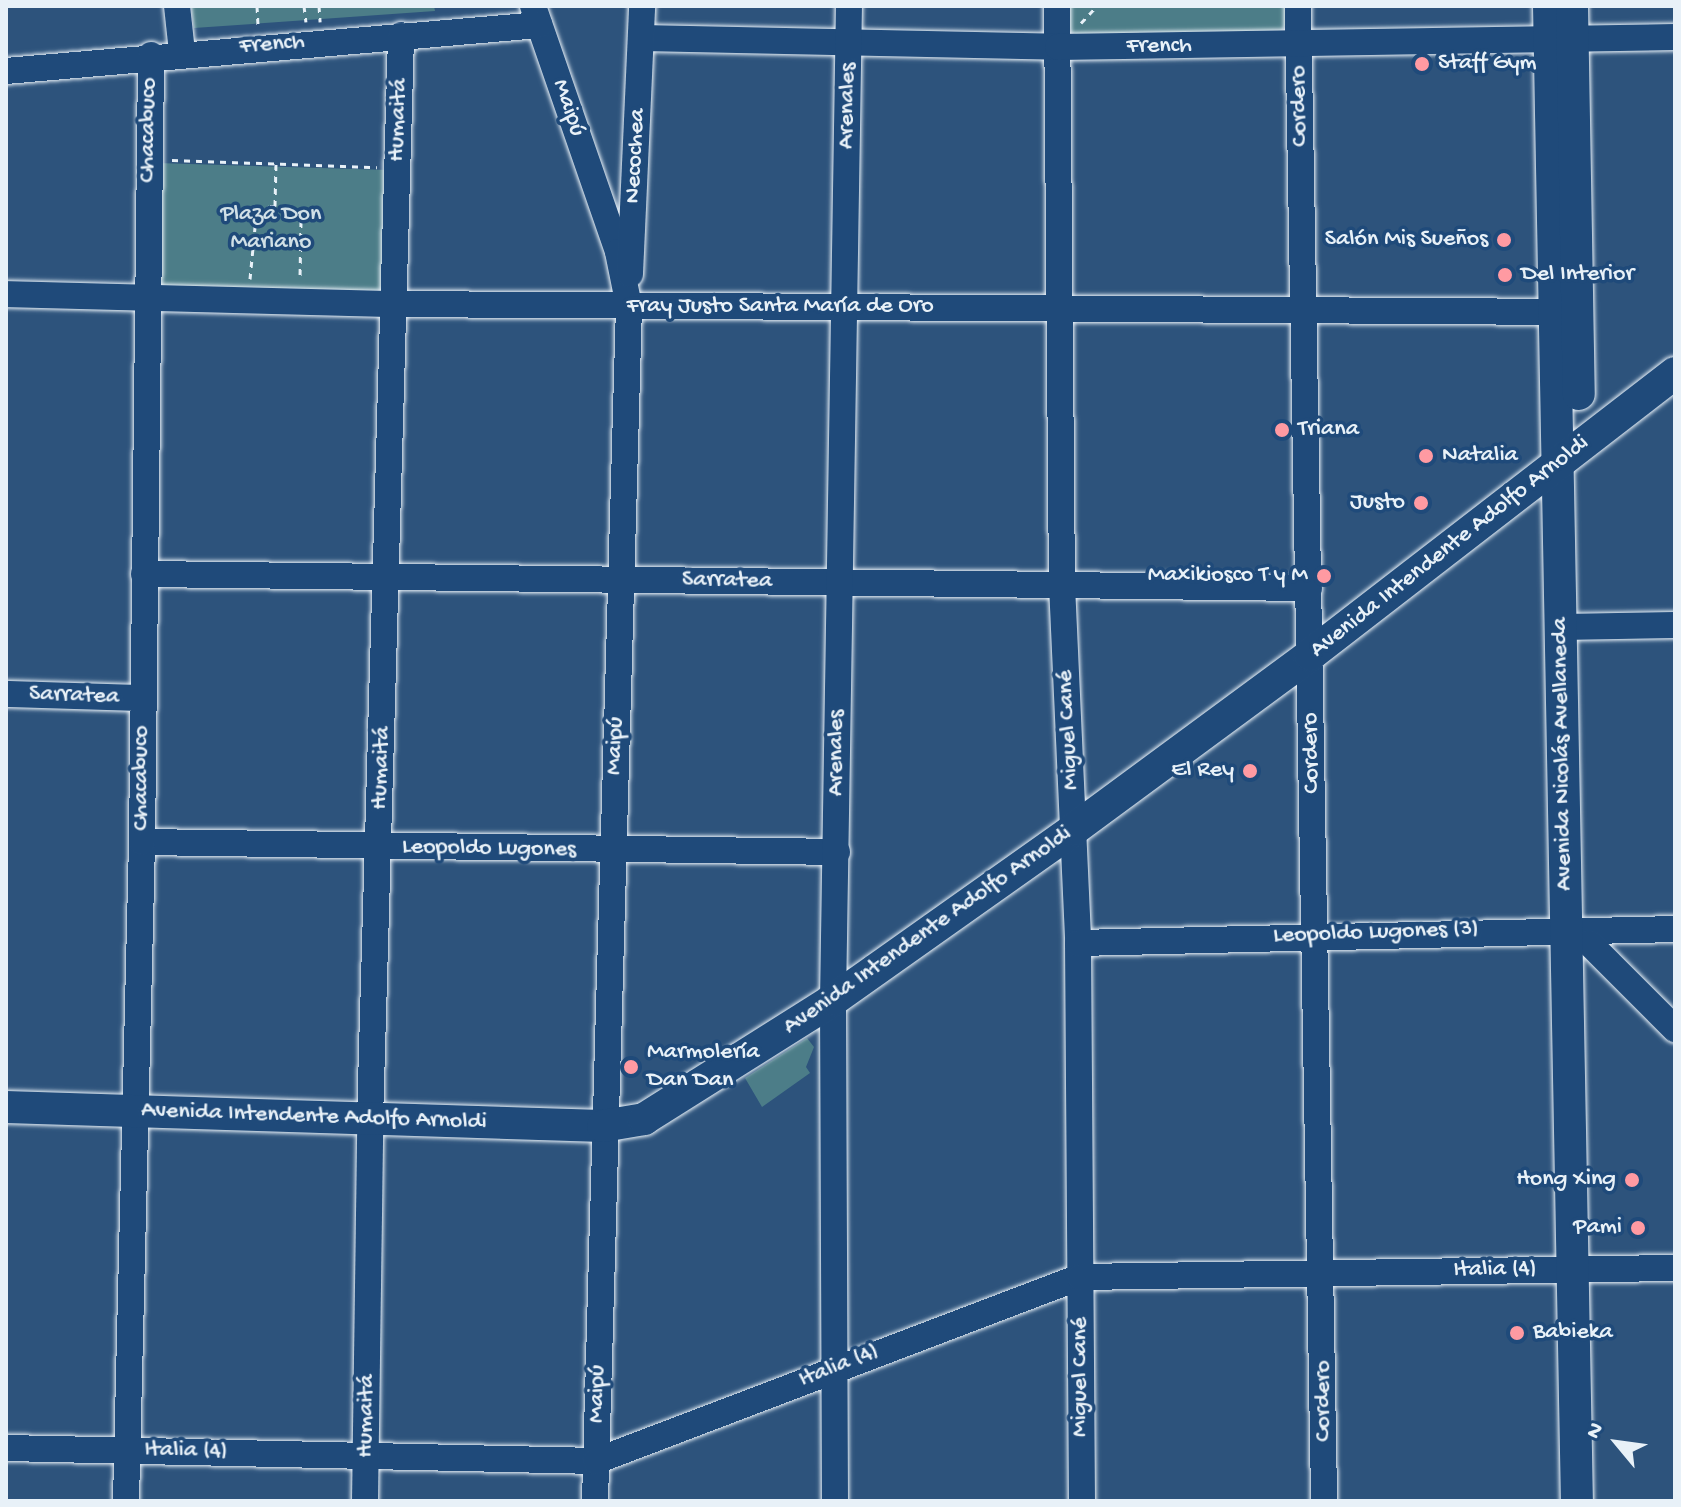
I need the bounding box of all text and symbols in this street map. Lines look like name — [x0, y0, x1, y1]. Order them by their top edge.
street label: French — [238, 28, 306, 62]
street label: French — [1126, 33, 1192, 61]
place label: Staff Gym — [1438, 50, 1537, 78]
marker: Staff Gym — [1413, 55, 1431, 73]
street label: Arenales — [833, 63, 863, 149]
street label: Cordero — [1285, 65, 1315, 147]
street label: Maipú — [545, 76, 591, 140]
street label: Chacabuco — [134, 77, 164, 183]
street label: Humaitá — [383, 78, 415, 162]
street label: Necochea — [619, 108, 653, 204]
park label: Plaza Don Mariano — [221, 201, 321, 257]
place label: Salón Mis Sueños — [1325, 226, 1488, 254]
marker: Salón Mis Sueños — [1495, 231, 1513, 249]
place label: Del Interior — [1521, 261, 1634, 289]
marker: Del Interior — [1496, 266, 1514, 284]
street label: Fray Justo Santa María de Oro — [626, 293, 934, 321]
place label: Triana — [1298, 416, 1359, 444]
marker: Triana — [1273, 421, 1291, 439]
street label: Avenida Intendente Adolfo Arnoldi — [1305, 429, 1595, 665]
place label: Natalia — [1442, 442, 1518, 470]
marker: Natalia — [1417, 447, 1435, 465]
place label: Justo — [1350, 489, 1405, 517]
marker: Justo — [1412, 494, 1430, 512]
place label: Maxikiosco T y M — [1148, 562, 1308, 590]
street label: Sarratea — [682, 566, 772, 596]
marker: Maxikiosco T y M — [1315, 567, 1333, 585]
street label: Avenida Nicolás Avellaneda — [1546, 617, 1580, 891]
street label: Miguel Cané — [1051, 669, 1087, 791]
street label: Sarratea — [28, 680, 120, 712]
street label: Arenales — [823, 710, 851, 796]
street label: Cordero — [1297, 712, 1327, 794]
street label: Maipú — [601, 716, 631, 776]
street label: Chacabuco — [128, 725, 156, 831]
street label: Humaitá — [366, 726, 398, 810]
place label: El Rey — [1171, 757, 1234, 785]
marker: El Rey — [1241, 762, 1259, 780]
street label: Avenida Intendente Adolfo Arnoldi — [778, 820, 1078, 1042]
street label: Leopoldo Lugones — [402, 833, 576, 865]
street label: Leopoldo Lugones (3) — [1273, 915, 1479, 951]
place label: Marmolería Dan Dan — [647, 1039, 760, 1095]
marker: Marmolería Dan Dan — [622, 1058, 640, 1076]
street label: Avenida Intendente Adolfo Arnoldi — [141, 1097, 487, 1137]
place label: Hong Xing — [1516, 1166, 1616, 1194]
marker: Hong Xing — [1623, 1171, 1641, 1189]
place label: Pami — [1573, 1214, 1622, 1242]
marker: Pami — [1629, 1219, 1647, 1237]
street label: Italia (4) — [1453, 1255, 1537, 1285]
street label: Miguel Cané — [1067, 1317, 1095, 1437]
place label: Babieka — [1533, 1319, 1613, 1347]
marker: Babieka — [1508, 1324, 1526, 1342]
street label: Italia (4) — [795, 1337, 883, 1395]
street label: Cordero — [1310, 1360, 1338, 1442]
street label: Maipú — [583, 1365, 613, 1423]
street label: Humaitá — [352, 1374, 382, 1458]
north arrow — [1577, 1403, 1657, 1483]
text: N — [1581, 1419, 1611, 1444]
street label: Italia (4) — [144, 1436, 228, 1466]

